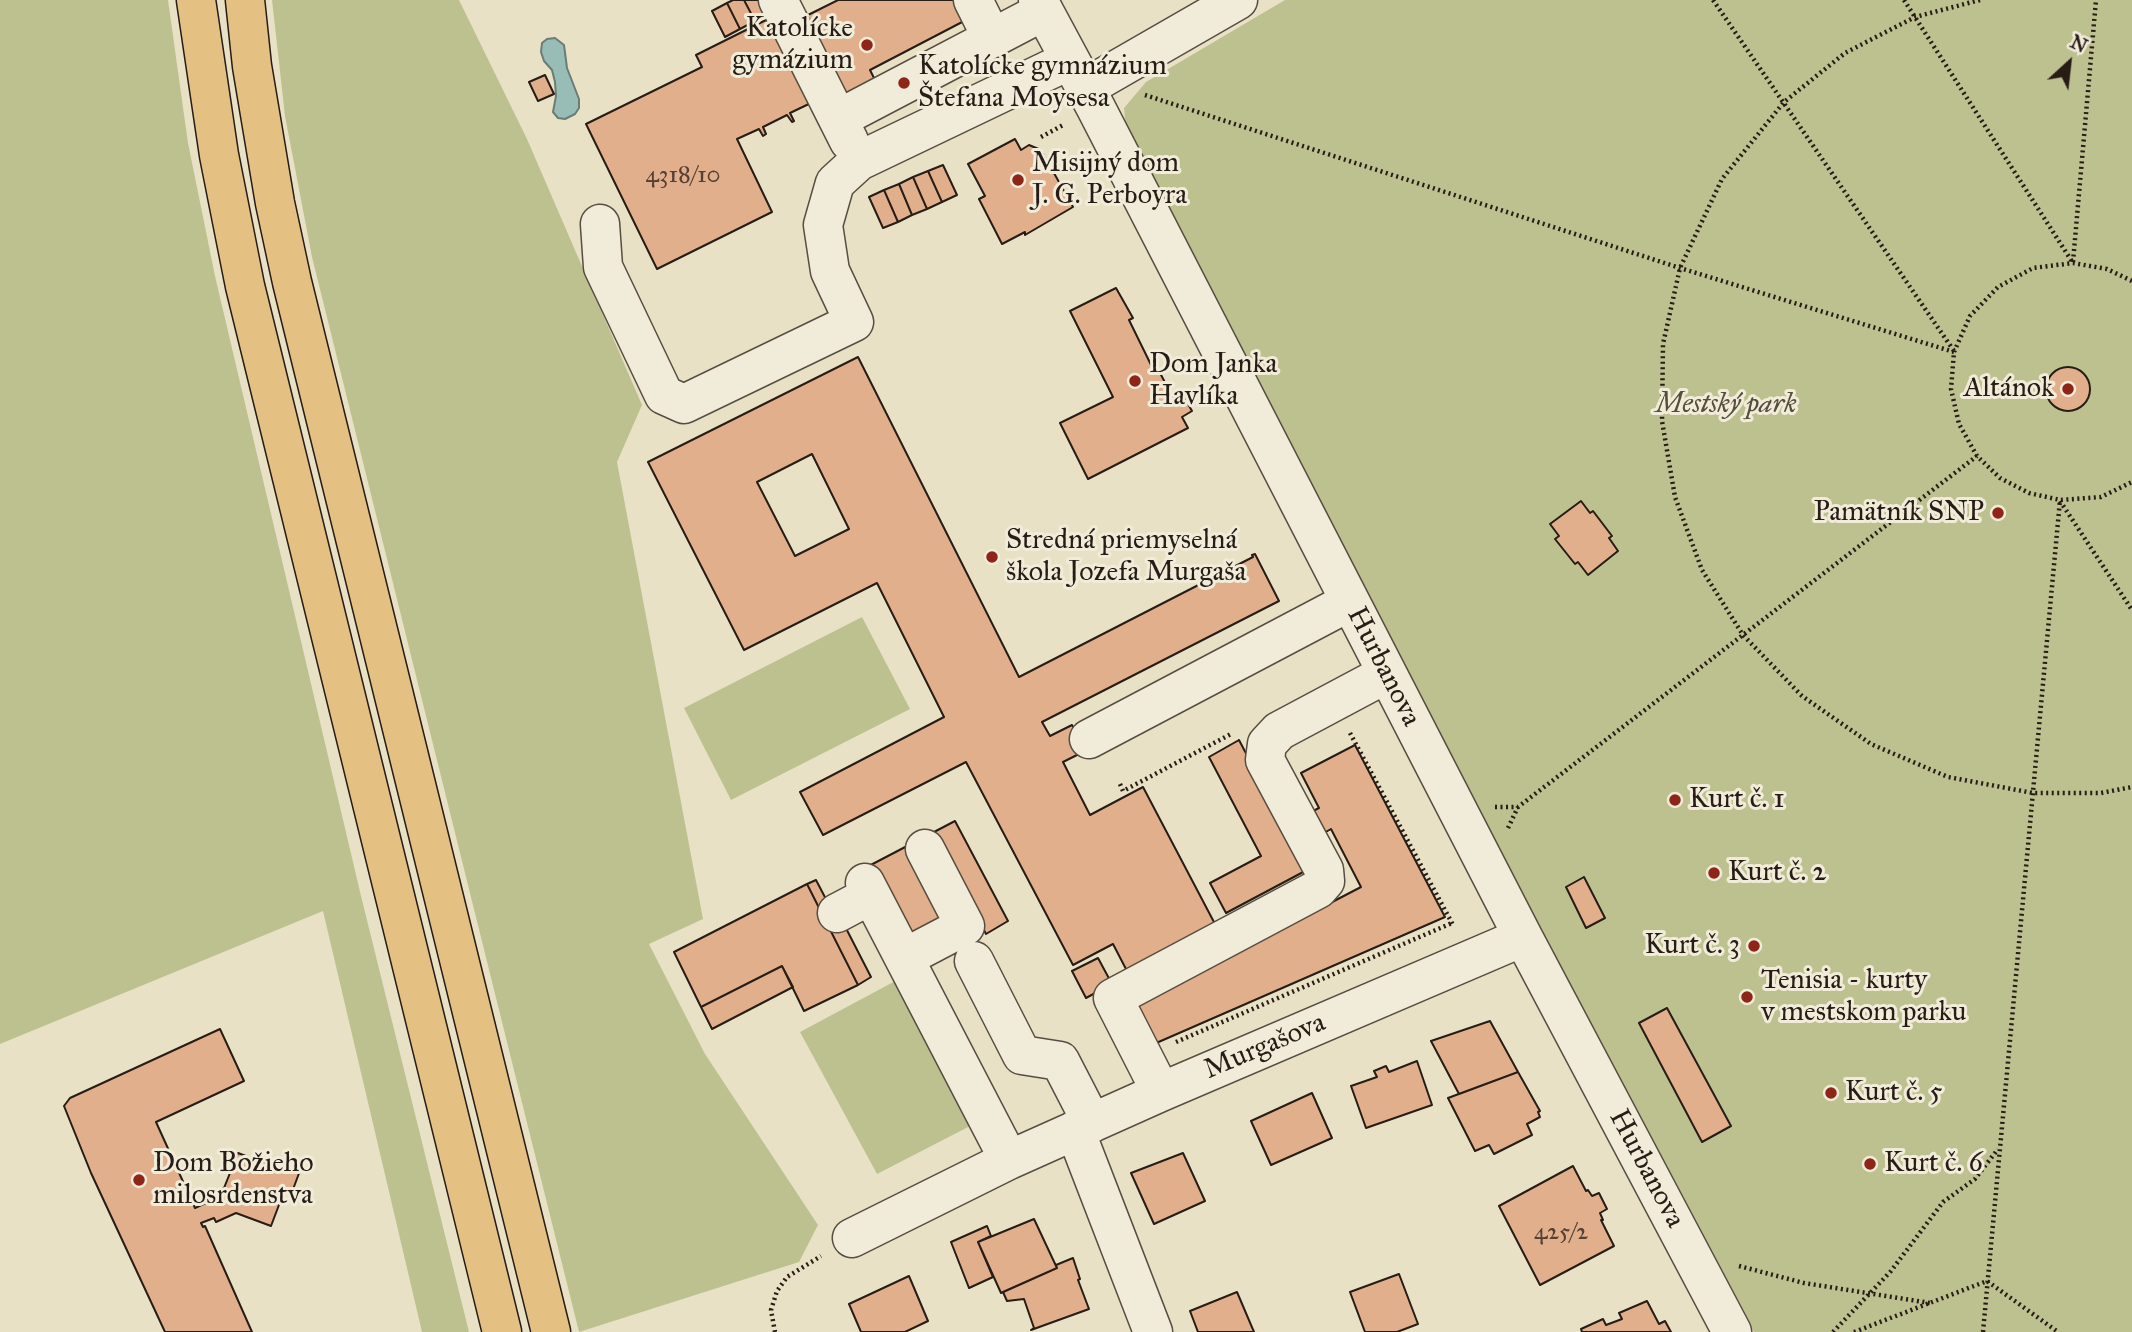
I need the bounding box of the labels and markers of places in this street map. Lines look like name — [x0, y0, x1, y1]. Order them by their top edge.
place label: Katolícke gymázium — [733, 12, 853, 78]
marker: Katolícke gymázium — [859, 37, 875, 53]
place label: Katolícke gymnázium Štefana Moysesa — [918, 50, 1167, 116]
marker: Katolícke gymnázium Štefana Moysesa — [896, 75, 912, 91]
place label: Misijný dom J. G. Perboyra — [1032, 147, 1187, 213]
marker: Misijný dom J. G. Perboyra — [1010, 172, 1026, 188]
place label: Dom Janka Havlíka — [1149, 348, 1277, 414]
place label: Altánok — [1964, 372, 2054, 406]
marker: Dom Janka Havlíka — [1127, 373, 1143, 389]
marker: Altánok — [2060, 381, 2076, 397]
place label: Pamätník SNP — [1814, 496, 1984, 530]
marker: Pamätník SNP — [1990, 505, 2006, 521]
place label: Stredná priemyselná škola Jozefa Murgaša — [1006, 524, 1246, 590]
marker: Stredná priemyselná škola Jozefa Murgaša — [984, 549, 1000, 565]
place label: Kurt č. 1 — [1689, 783, 1784, 817]
marker: Kurt č. 1 — [1667, 792, 1683, 808]
place label: Kurt č. 2 — [1728, 856, 1826, 890]
marker: Kurt č. 2 — [1706, 865, 1722, 881]
place label: Kurt č. 3 — [1644, 929, 1740, 963]
marker: Kurt č. 3 — [1746, 938, 1762, 954]
place label: Tenisia - kurty v mestskom parku — [1761, 964, 1966, 1030]
marker: Tenisia - kurty v mestskom parku — [1739, 989, 1755, 1005]
place label: Kurt č. 5 — [1845, 1076, 1942, 1110]
marker: Kurt č. 5 — [1823, 1085, 1839, 1101]
place label: Dom Božieho milosrdenstva — [153, 1147, 314, 1213]
place label: Kurt č. 6 — [1884, 1147, 1983, 1181]
marker: Kurt č. 6 — [1862, 1156, 1878, 1172]
marker: Dom Božieho milosrdenstva — [131, 1172, 147, 1188]

